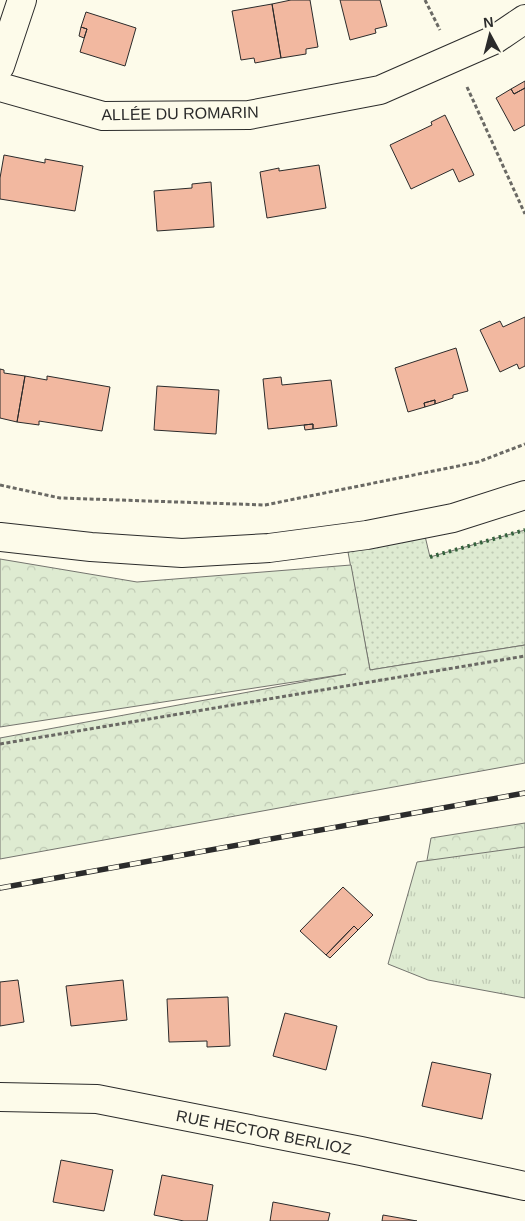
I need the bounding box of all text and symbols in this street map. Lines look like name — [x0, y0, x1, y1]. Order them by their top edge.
north arrow — [465, 10, 515, 60]
text: N — [482, 14, 494, 31]
street label: ALLÉE DU ROMARIN — [101, 103, 259, 123]
street label: RUE HECTOR BERLIOZ — [175, 1107, 353, 1158]

